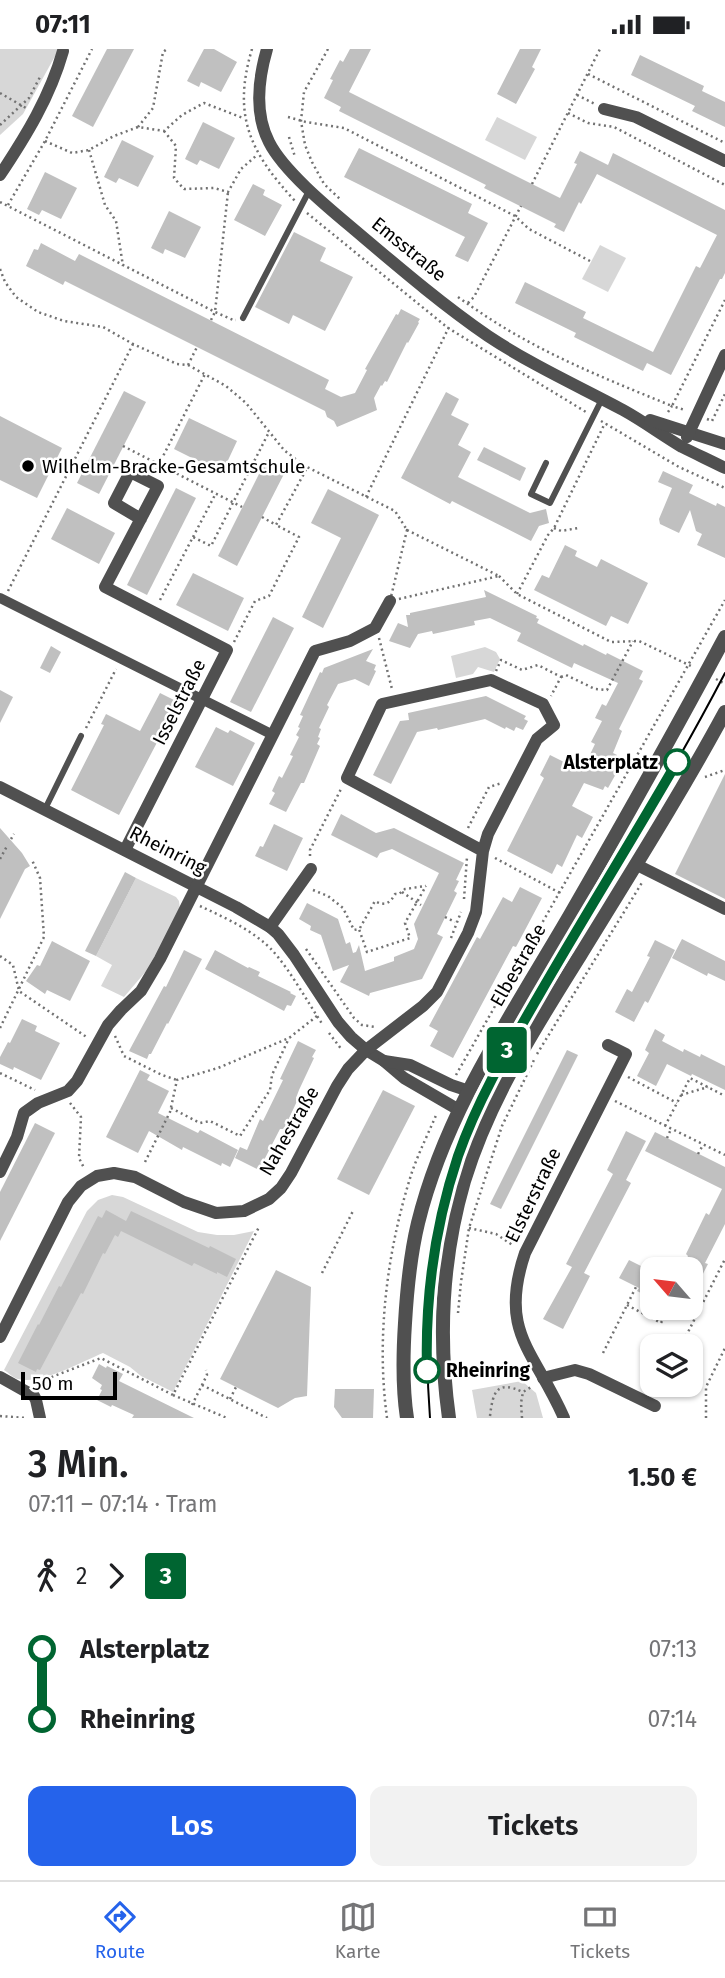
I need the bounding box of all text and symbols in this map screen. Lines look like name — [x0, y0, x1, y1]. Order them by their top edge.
text: 07:11 — [35, 9, 91, 40]
street label: Emsstraße — [367, 212, 451, 286]
place label: Wilhelm-Bracke-Gesamtschule — [42, 455, 305, 478]
marker: Wilhelm-Bracke-Gesamtschule — [20, 458, 36, 474]
street label: Isselstraße — [148, 655, 210, 749]
marker: Alsterplatz — [664, 749, 690, 775]
place label: Alsterplatz — [563, 751, 658, 774]
street label: Rheinring — [126, 821, 210, 879]
street label: Elbestraße — [485, 920, 551, 1010]
line badge: 3 — [484, 1027, 530, 1073]
text: 3 — [501, 1036, 513, 1064]
street label: Nahestraße — [254, 1082, 324, 1180]
street label: Elsterstraße — [500, 1144, 566, 1246]
north arrow — [640, 1257, 704, 1319]
map controls — [640, 1257, 703, 1397]
button: layers — [640, 1334, 703, 1397]
marker: Rheinring — [414, 1357, 440, 1383]
place label: Rheinring — [446, 1359, 530, 1382]
scale bar — [21, 1369, 117, 1401]
text: 50 m — [32, 1372, 73, 1395]
text: 3 Min. — [28, 1441, 128, 1487]
text: 1.50 € — [628, 1462, 697, 1493]
text: 07:11 – 07:14 · Tram — [28, 1490, 218, 1518]
icon: walk — [28, 1557, 66, 1595]
icon: forward — [97, 1557, 135, 1595]
text: 2 — [76, 1562, 87, 1590]
text: 3 — [159, 1562, 172, 1590]
text: Alsterplatz — [80, 1634, 209, 1665]
text: 07:13 — [648, 1635, 697, 1663]
text: Rheinring — [80, 1704, 195, 1735]
text: 07:14 — [648, 1705, 697, 1733]
button: Los — [28, 1786, 356, 1866]
button: Tickets — [370, 1786, 697, 1866]
tab: Route — [95, 1898, 145, 1963]
tab: Karte — [335, 1898, 381, 1963]
tab: Tickets — [570, 1898, 630, 1963]

